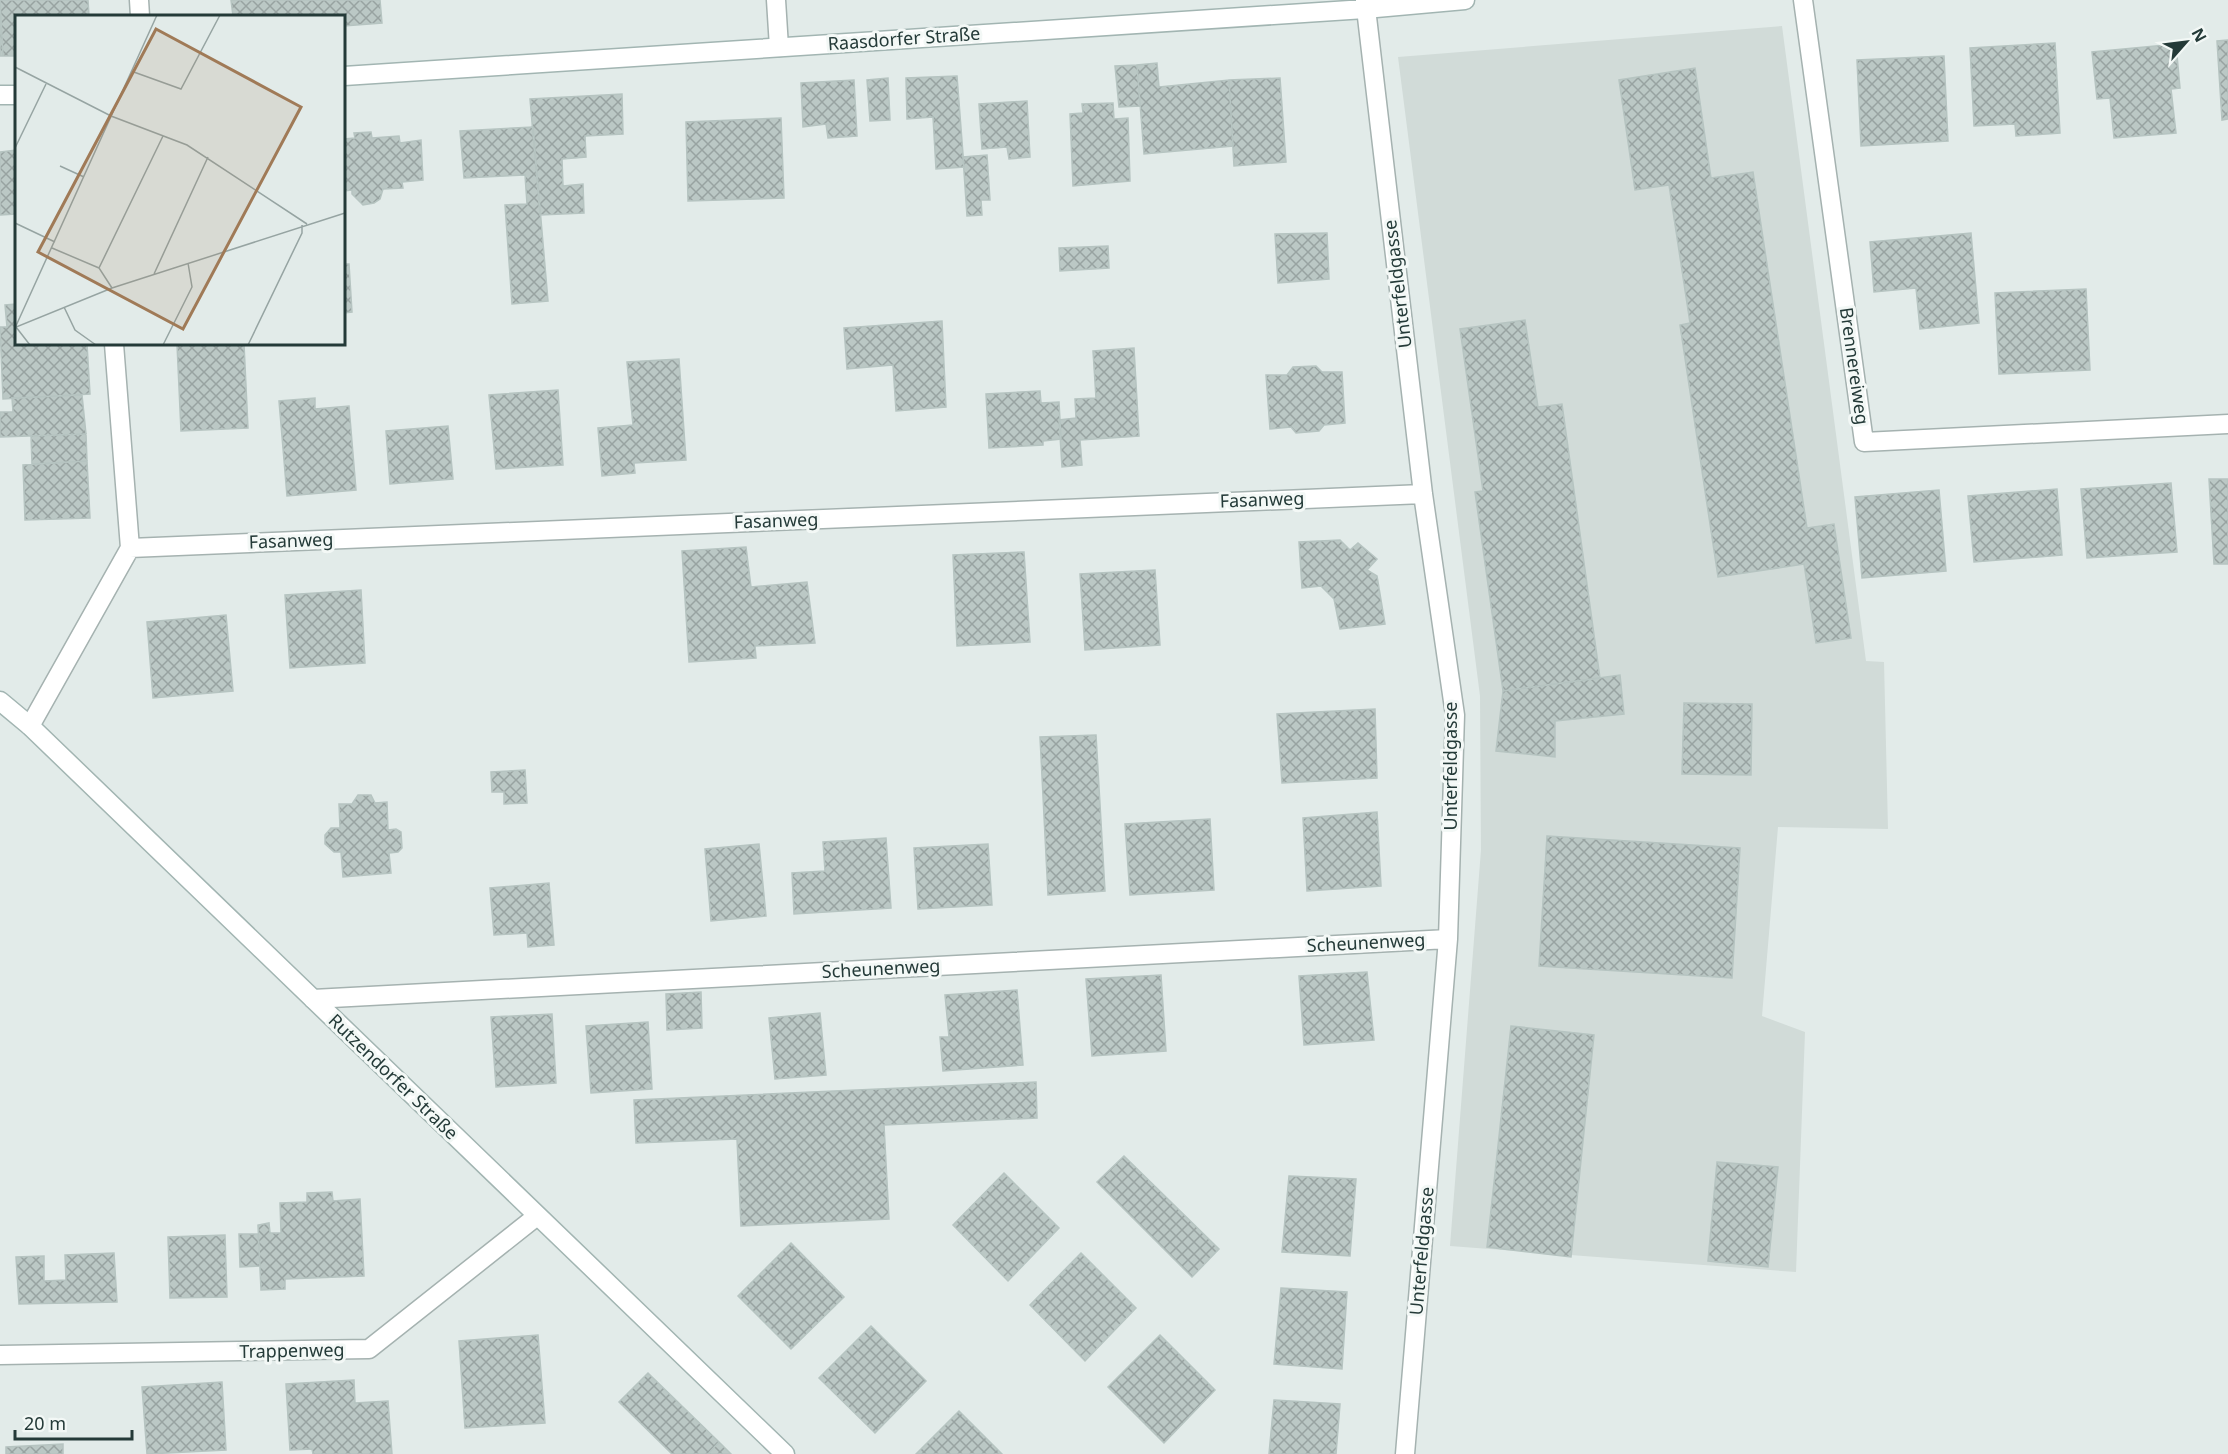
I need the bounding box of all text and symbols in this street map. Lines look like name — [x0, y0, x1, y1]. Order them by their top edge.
north arrow — [2156, 12, 2216, 72]
inset map — [15, 15, 345, 345]
street label: Raasdorfer Straße — [827, 21, 981, 55]
text: N — [2186, 24, 2212, 46]
street label: Unterfeldgasse — [1377, 219, 1417, 350]
street label: Brennereiweg — [1835, 305, 1875, 426]
street label: Fasanweg — [1219, 486, 1305, 512]
street label: Fasanweg — [733, 507, 819, 533]
street label: Fasanweg — [248, 527, 334, 553]
street label: Unterfeldgasse — [1438, 702, 1462, 831]
street label: Scheunenweg — [1306, 927, 1426, 957]
street label: Scheunenweg — [821, 953, 941, 983]
street label: Rutzendorfer Straße — [324, 1008, 464, 1144]
street label: Unterfeldgasse — [1403, 1186, 1439, 1316]
street label: Trappenweg — [239, 1337, 345, 1363]
scale bar — [15, 1403, 132, 1441]
text: 20 m — [24, 1411, 66, 1435]

